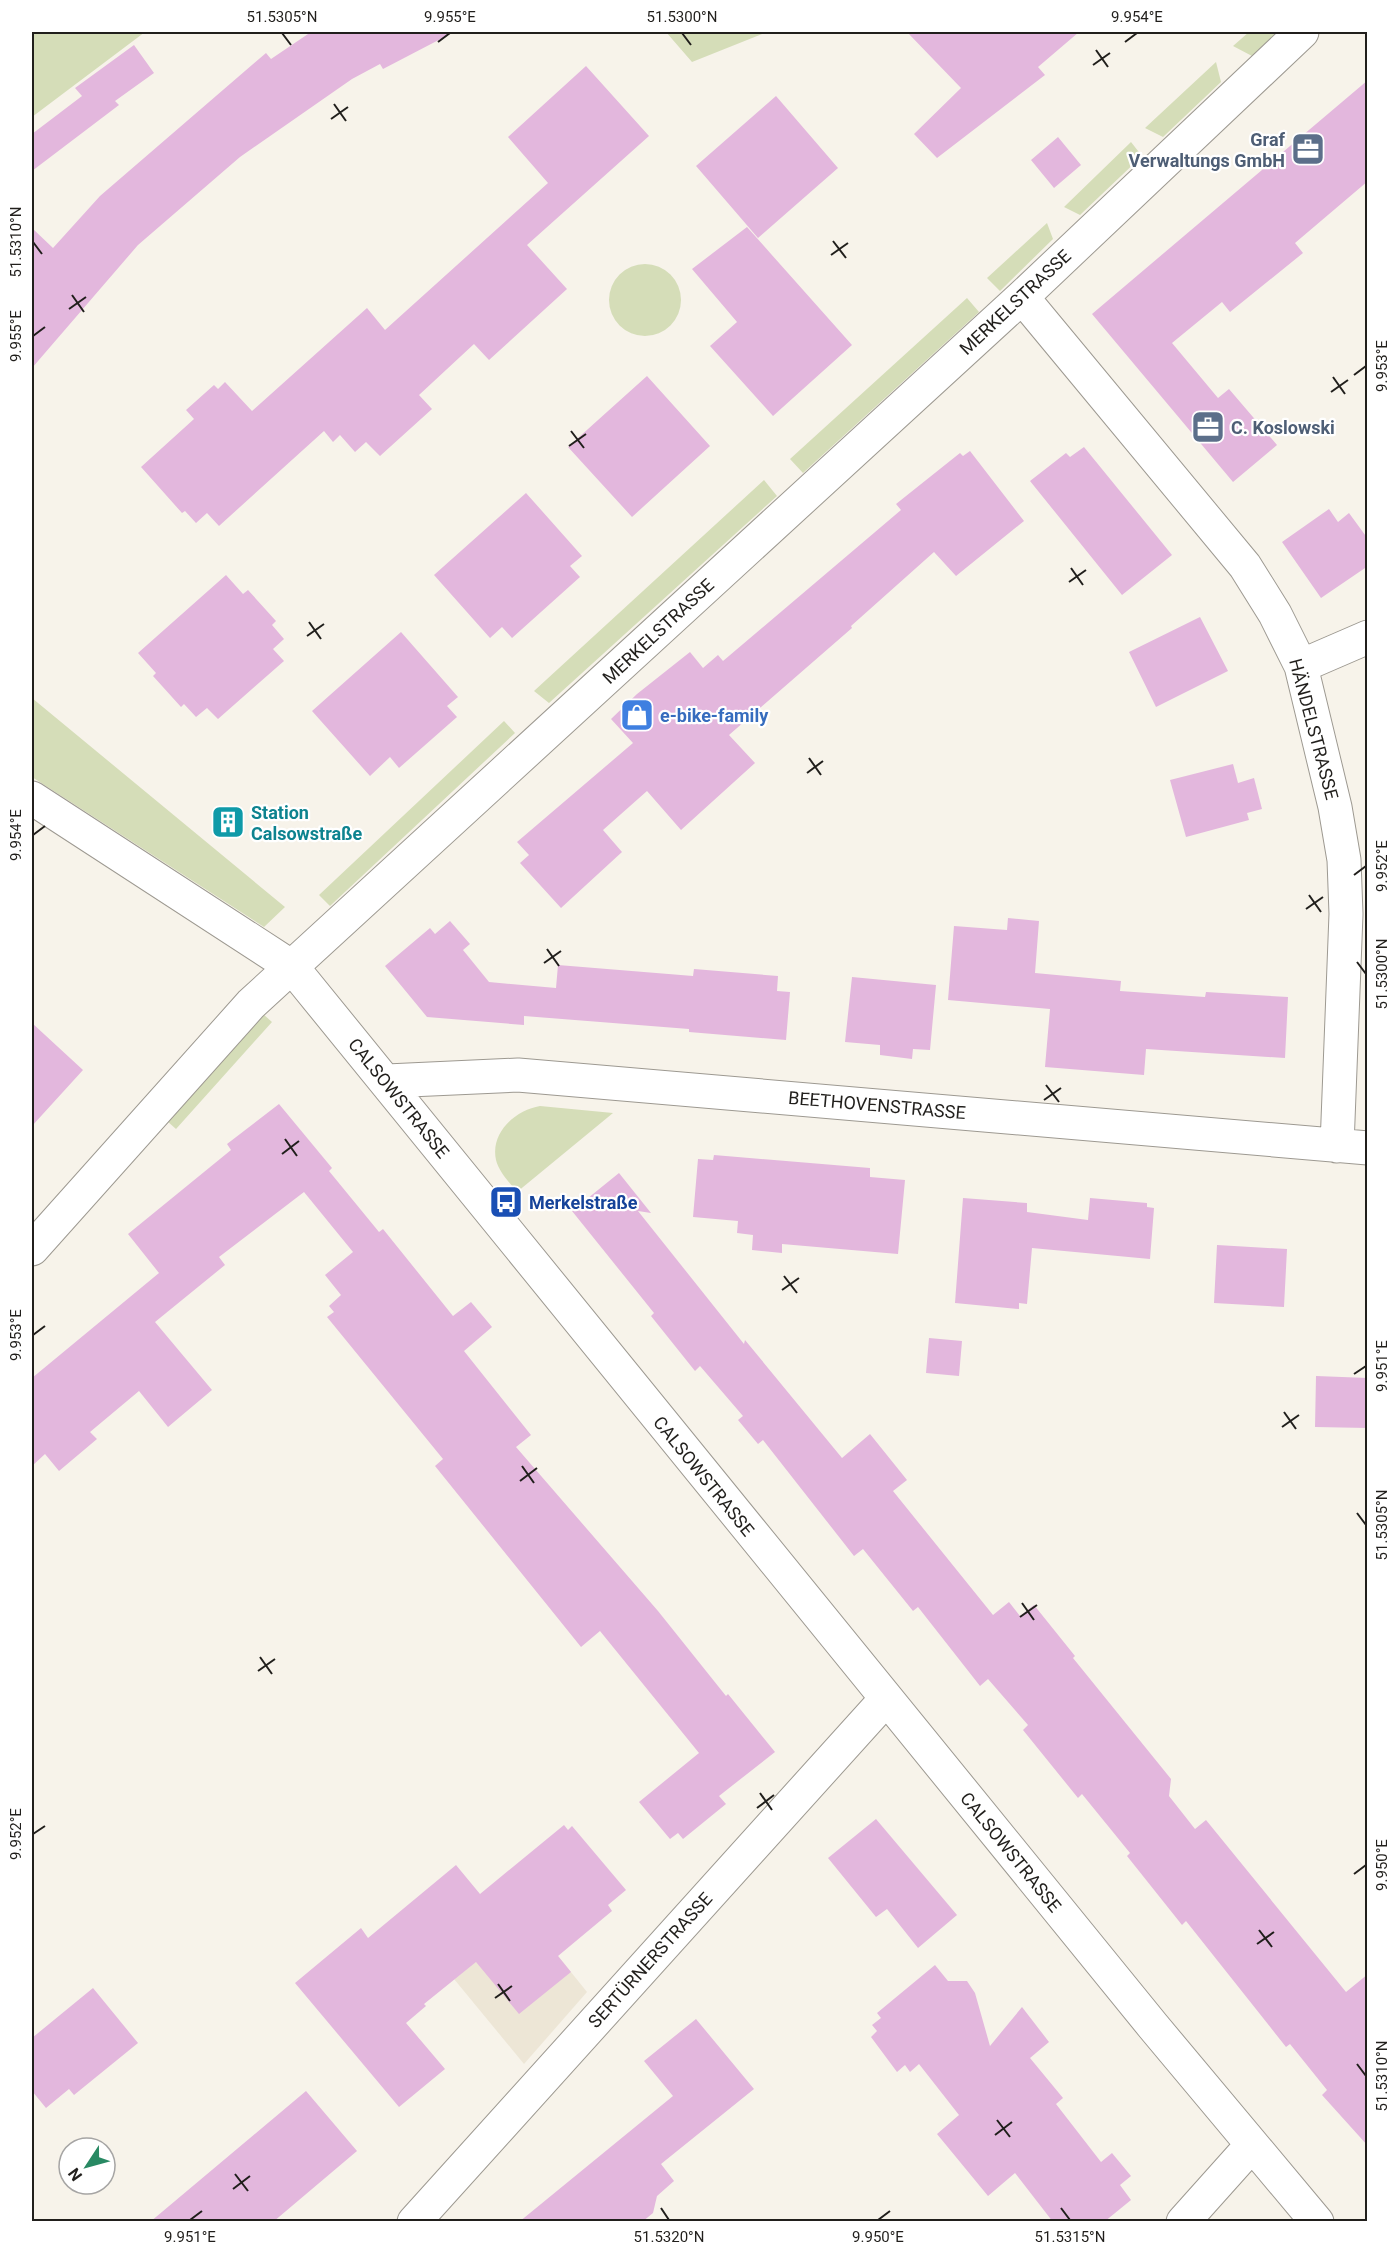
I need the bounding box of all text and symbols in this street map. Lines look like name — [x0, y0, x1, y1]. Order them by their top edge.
text: 51.5305°N — [247, 8, 317, 26]
text: 9.955°E — [424, 8, 476, 26]
text: 51.5300°N — [647, 8, 717, 26]
text: 9.954°E — [1111, 8, 1163, 26]
place label: Graf Verwaltungs GmbH — [1129, 129, 1286, 171]
office icon: Graf Verwaltungs GmbH — [1290, 131, 1326, 167]
text: 51.5310°N — [7, 207, 25, 277]
street label: MERKELSTRASSE — [955, 245, 1075, 359]
text: 9.955°E — [7, 310, 25, 362]
text: 9.953°E — [1373, 340, 1391, 392]
office icon: C. Koslowski — [1190, 409, 1226, 445]
place label: C. Koslowski — [1231, 417, 1335, 438]
street label: MERKELSTRASSE — [598, 574, 718, 688]
street label: HÄNDELSTRASSE — [1285, 656, 1343, 802]
shop icon: e-bike-family — [619, 697, 655, 733]
place label: e-bike-family — [660, 705, 769, 726]
place label: Station Calsowstraße — [251, 802, 362, 844]
building icon: Station Calsowstraße — [210, 804, 246, 840]
text: 9.954°E — [7, 809, 25, 861]
text: 9.952°E — [1373, 840, 1391, 892]
text: 51.5300°N — [1373, 939, 1391, 1009]
street label: CALSOWSTRASSE — [344, 1034, 454, 1162]
street label: BEETHOVENSTRASSE — [787, 1087, 967, 1123]
bus stop icon: Merkelstraße — [488, 1184, 524, 1220]
place label: Merkelstraße — [529, 1192, 638, 1213]
text: 9.953°E — [7, 1309, 25, 1361]
text: 9.951°E — [1373, 1340, 1391, 1392]
street label: CALSOWSTRASSE — [649, 1412, 759, 1540]
text: 51.5305°N — [1373, 1490, 1391, 1560]
street label: CALSOWSTRASSE — [956, 1788, 1066, 1916]
text: 9.952°E — [7, 1808, 25, 1860]
text: 9.950°E — [1373, 1839, 1391, 1891]
street label: SERTÜRNERSTRASSE — [584, 1888, 716, 2032]
text: 51.5310°N — [1373, 2041, 1391, 2111]
north arrow — [57, 2136, 117, 2196]
text: N — [64, 2164, 86, 2185]
text: 9.951°E — [164, 2228, 216, 2246]
text: 51.5320°N — [634, 2228, 704, 2246]
text: 9.950°E — [852, 2228, 904, 2246]
text: 51.5315°N — [1035, 2228, 1105, 2246]

